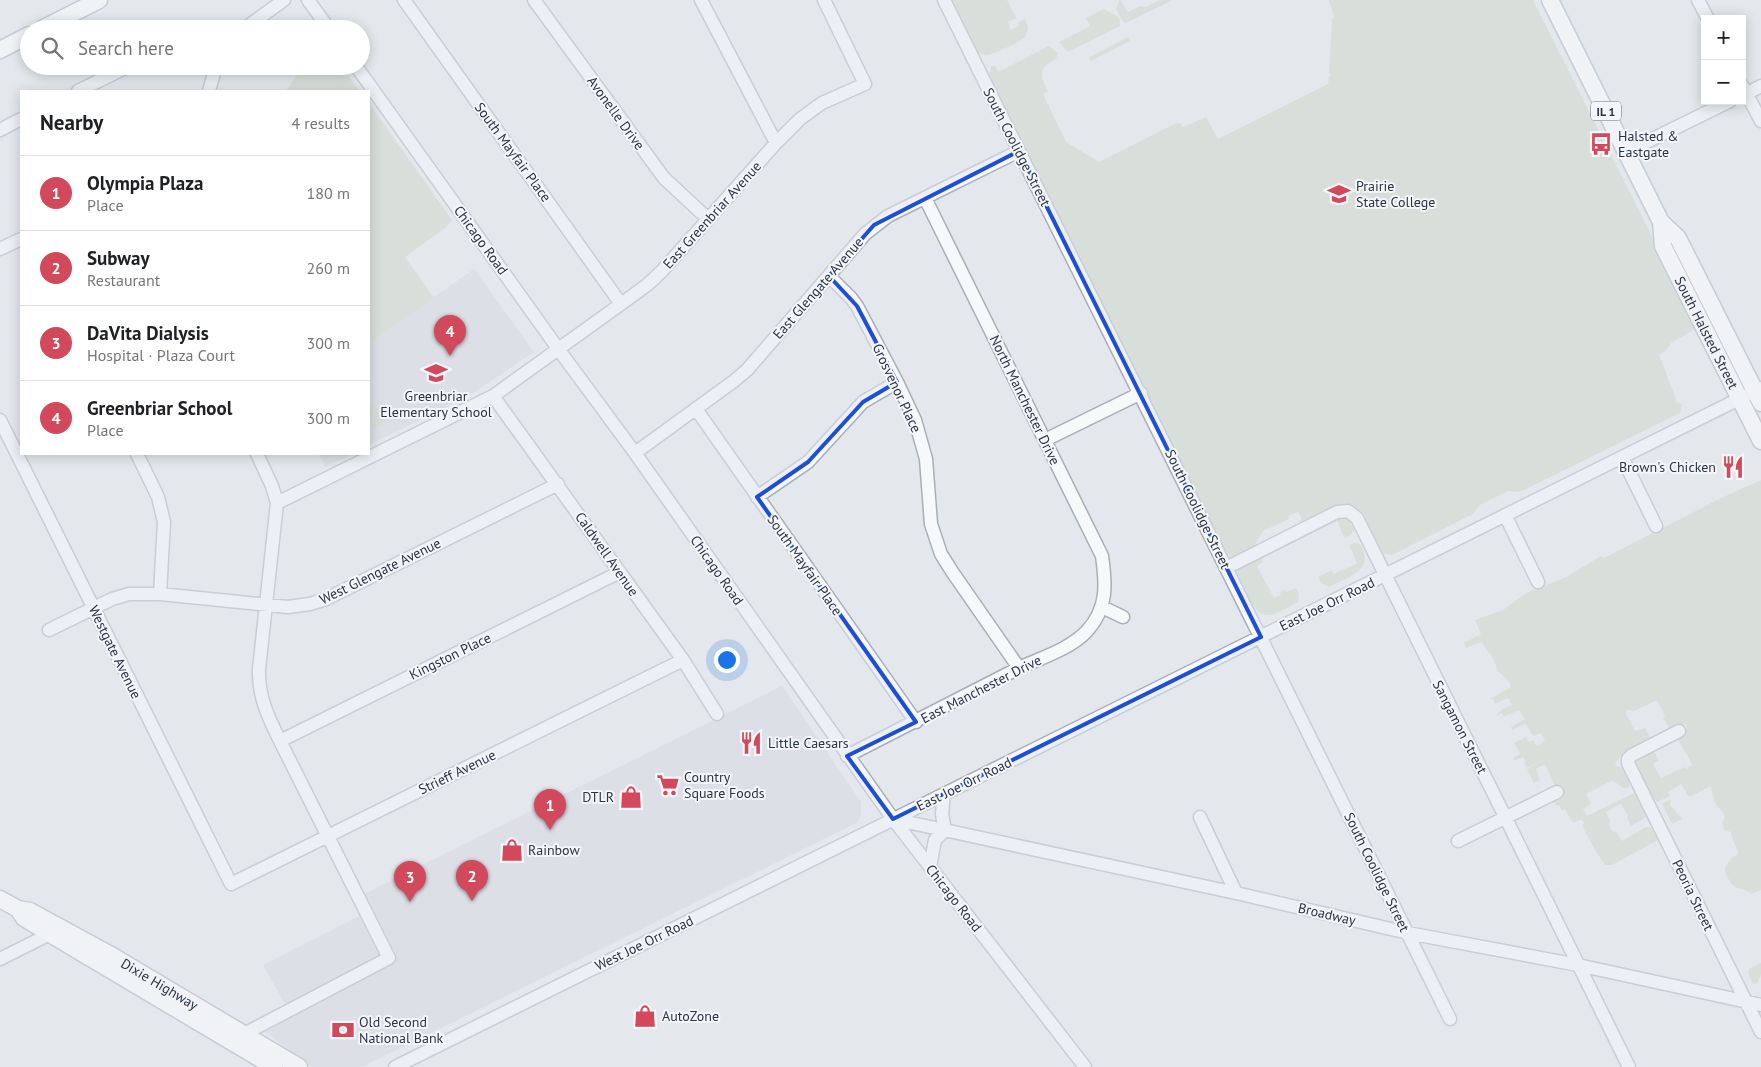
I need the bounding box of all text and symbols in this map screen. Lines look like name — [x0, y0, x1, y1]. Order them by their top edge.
map controls — [1701, 15, 1746, 105]
button: + — [1701, 15, 1746, 60]
search box — [20, 20, 370, 75]
icon: search — [38, 34, 66, 62]
text: Search here — [78, 36, 174, 60]
button: − — [1701, 60, 1746, 105]
street label: Avonelle Drive — [583, 73, 649, 153]
street label: South Coolidge Street — [979, 85, 1055, 210]
street label: South Mayfair Place — [471, 99, 555, 205]
road number: IL 1 — [1591, 102, 1621, 120]
text: Nearby — [40, 109, 103, 136]
text: 4 results — [291, 113, 350, 133]
place label: Halsted & Eastgate — [1618, 127, 1679, 161]
bus stop icon: Halsted & Eastgate — [1588, 131, 1614, 157]
street label: East Greenbriar Avenue — [659, 157, 765, 273]
text: Olympia Plaza — [87, 171, 203, 195]
place label: Prairie State College — [1356, 177, 1435, 211]
school or university icon: Prairie State College — [1326, 181, 1352, 207]
text: 1 — [51, 183, 61, 203]
text: 180 m — [307, 183, 350, 203]
text: Place — [87, 195, 124, 215]
street label: Chicago Road — [450, 202, 512, 278]
street label: East Glengate Avenue — [769, 233, 867, 343]
text: Subway — [87, 246, 150, 270]
text: 2 — [51, 258, 61, 278]
text: 260 m — [307, 258, 350, 278]
text: Restaurant — [87, 270, 160, 290]
street label: South Halsted Street — [1671, 273, 1742, 392]
pin: 4 — [434, 315, 466, 356]
text: DaVita Dialysis — [87, 321, 209, 345]
street label: North Manchester Drive — [986, 332, 1064, 468]
text: 3 — [51, 333, 61, 353]
text: 300 m — [307, 333, 350, 353]
street label: Grosvenor Place — [869, 341, 925, 435]
text: Hospital · Plaza Court — [87, 345, 235, 365]
school or university icon: Greenbriar Elementary School — [423, 360, 449, 386]
place label: Greenbriar Elementary School — [380, 387, 492, 421]
text: Greenbriar School — [87, 396, 232, 420]
text: 4 — [51, 408, 61, 428]
text: 300 m — [307, 408, 350, 428]
text: Place — [87, 420, 124, 440]
street label: South Coolidge Street — [1161, 446, 1235, 572]
restaurant icon: Brown's Chicken — [1720, 454, 1746, 480]
place label: Brown's Chicken — [1619, 458, 1716, 476]
street label: Caldwell Avenue — [571, 508, 643, 600]
street label: South Mayfair Place — [764, 511, 846, 619]
street label: Chicago Road — [686, 532, 748, 608]
street label: West Glengate Avenue — [316, 534, 444, 608]
street label: East Joe Orr Road — [1276, 573, 1378, 635]
street label: Westgate Avenue — [85, 602, 145, 702]
street label: Kingston Place — [406, 628, 494, 684]
your location — [714, 647, 740, 673]
street label: East Manchester Drive — [918, 651, 1044, 727]
street label: Sangamon Street — [1429, 677, 1491, 777]
restaurant icon: Little Caesars — [738, 730, 764, 756]
place label: Little Caesars — [768, 734, 849, 752]
street label: Strieff Avenue — [415, 746, 499, 798]
street label: East Joe Orr Road — [913, 753, 1015, 815]
place label: Country Square Foods — [684, 768, 765, 802]
supermarket icon: Country Square Foods — [655, 772, 681, 798]
shop icon: DTLR — [618, 784, 644, 810]
place label: DTLR — [582, 788, 614, 806]
pin: 1 — [534, 789, 566, 830]
street label: South Coolidge Street — [1340, 809, 1414, 935]
shop icon: Rainbow — [499, 837, 525, 863]
place label: Rainbow — [528, 841, 580, 859]
street label: Peoria Street — [1668, 857, 1718, 934]
pin: 2 — [456, 860, 488, 901]
pin: 3 — [394, 861, 426, 902]
street label: Chicago Road — [922, 861, 986, 935]
street label: Broadway — [1296, 899, 1358, 929]
street label: West Joe Orr Road — [592, 911, 696, 975]
street label: Dixie Highway — [118, 954, 202, 1014]
shop icon: AutoZone — [632, 1003, 658, 1029]
place label: AutoZone — [662, 1007, 719, 1025]
place label: Old Second National Bank — [359, 1013, 444, 1047]
bank icon: Old Second National Bank — [330, 1017, 356, 1043]

